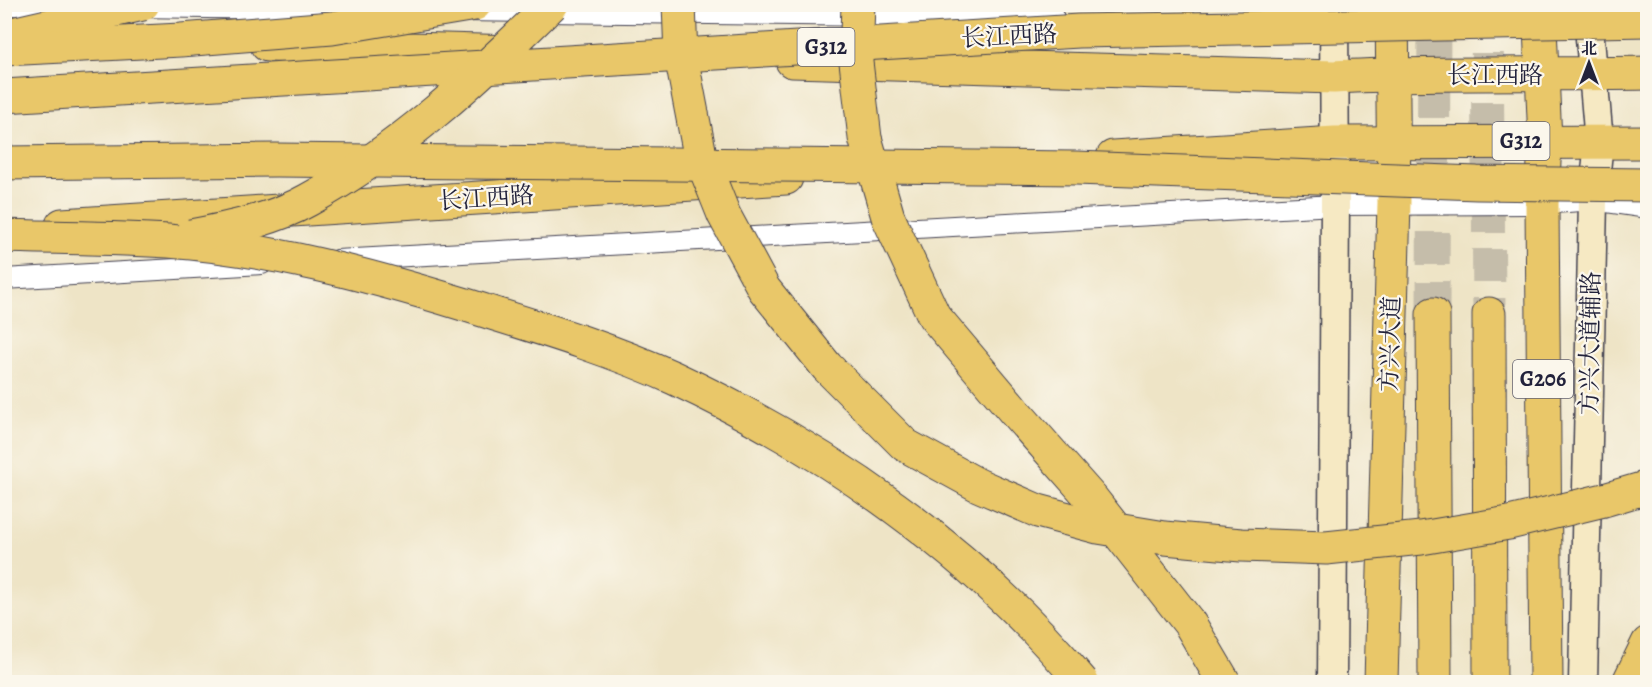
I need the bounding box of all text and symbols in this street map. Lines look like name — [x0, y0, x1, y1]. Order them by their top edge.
street label: 长江西路 — [960, 18, 1058, 54]
road number: G312 — [798, 28, 854, 66]
north arrow — [1559, 33, 1619, 93]
text: 北 — [1581, 38, 1597, 60]
street label: 长江西路 — [1447, 59, 1543, 91]
road number: G312 — [1492, 122, 1550, 160]
street label: 长江西路 — [437, 179, 535, 217]
street label: 方兴大道辅路 — [1573, 271, 1607, 415]
street label: 方兴大道 — [1372, 295, 1408, 393]
road number: G206 — [1513, 360, 1573, 398]

